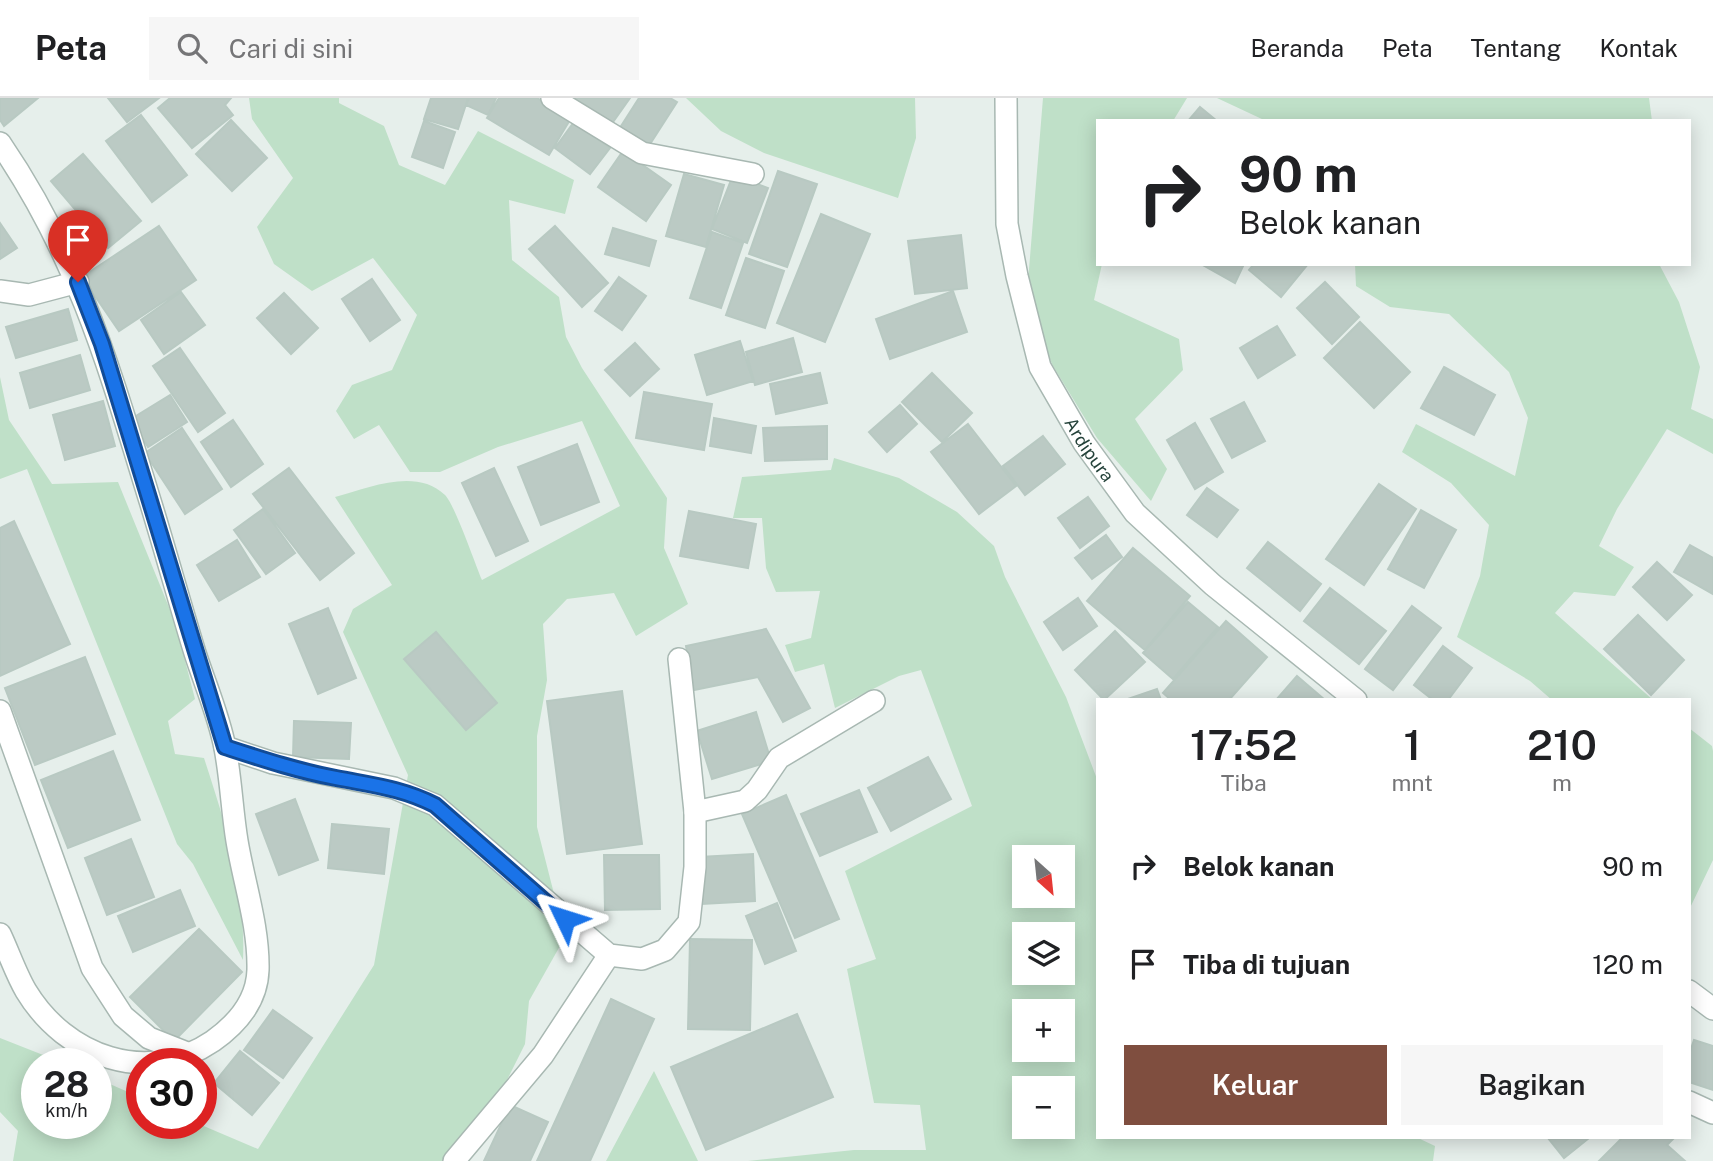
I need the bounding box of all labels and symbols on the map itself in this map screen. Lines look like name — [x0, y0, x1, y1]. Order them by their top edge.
pin — [48, 210, 108, 282]
street label: Ardipura — [1061, 413, 1119, 485]
north arrow — [1012, 845, 1074, 908]
position arrow — [528, 882, 602, 956]
speed limit sign: 30 — [126, 1048, 217, 1139]

